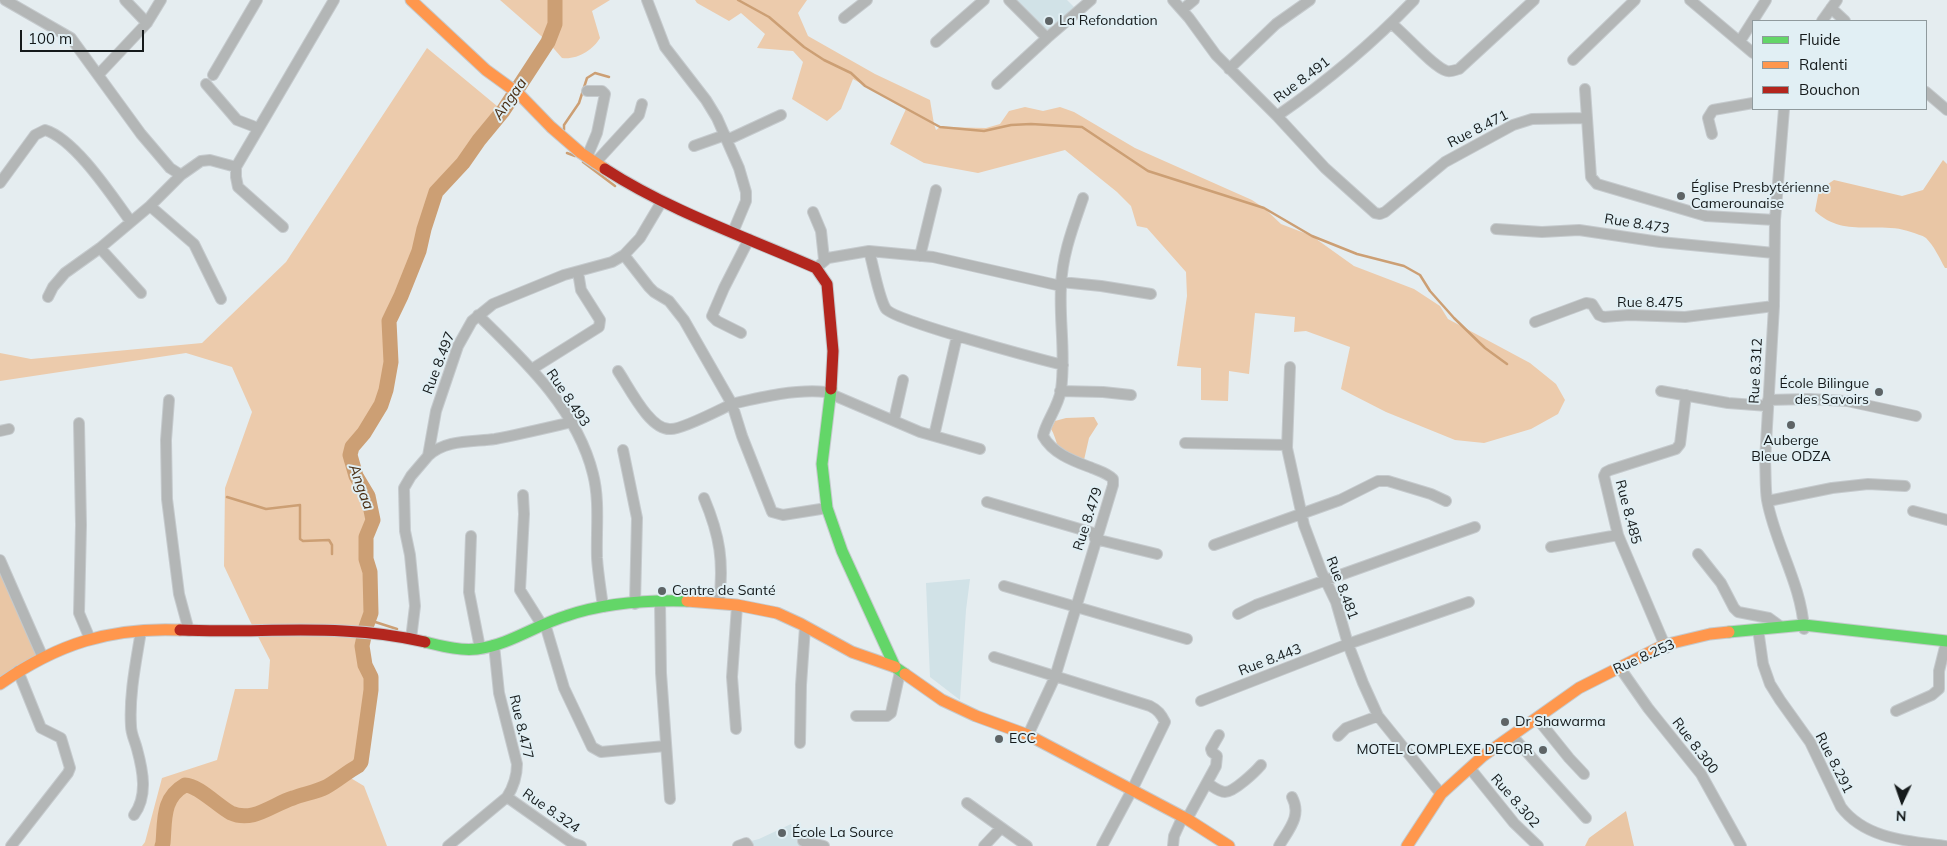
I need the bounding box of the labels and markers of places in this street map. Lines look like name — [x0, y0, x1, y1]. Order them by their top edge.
place label: La Refondation — [1059, 13, 1158, 29]
marker: La Refondation — [1043, 15, 1055, 27]
place label: Église Presbytérienne Camerounaise — [1691, 180, 1829, 212]
marker: Église Presbytérienne Camerounaise — [1675, 190, 1687, 202]
place label: École Bilingue des Savoirs — [1780, 376, 1869, 408]
marker: École Bilingue des Savoirs — [1873, 386, 1885, 398]
marker: Auberge Bleue ODZA — [1785, 419, 1797, 431]
place label: Auberge Bleue ODZA — [1751, 433, 1831, 466]
place label: Centre de Santé — [672, 583, 776, 599]
marker: Centre de Santé — [656, 585, 668, 597]
place label: Dr Shawarma — [1515, 714, 1606, 730]
marker: Dr Shawarma — [1499, 716, 1511, 728]
place label: ECC — [1009, 731, 1036, 747]
marker: ECC — [993, 733, 1005, 745]
place label: MOTEL COMPLEXE DECOR — [1356, 742, 1533, 758]
marker: MOTEL COMPLEXE DECOR — [1537, 744, 1549, 756]
place label: École La Source — [792, 825, 893, 841]
marker: École La Source — [776, 827, 788, 839]

